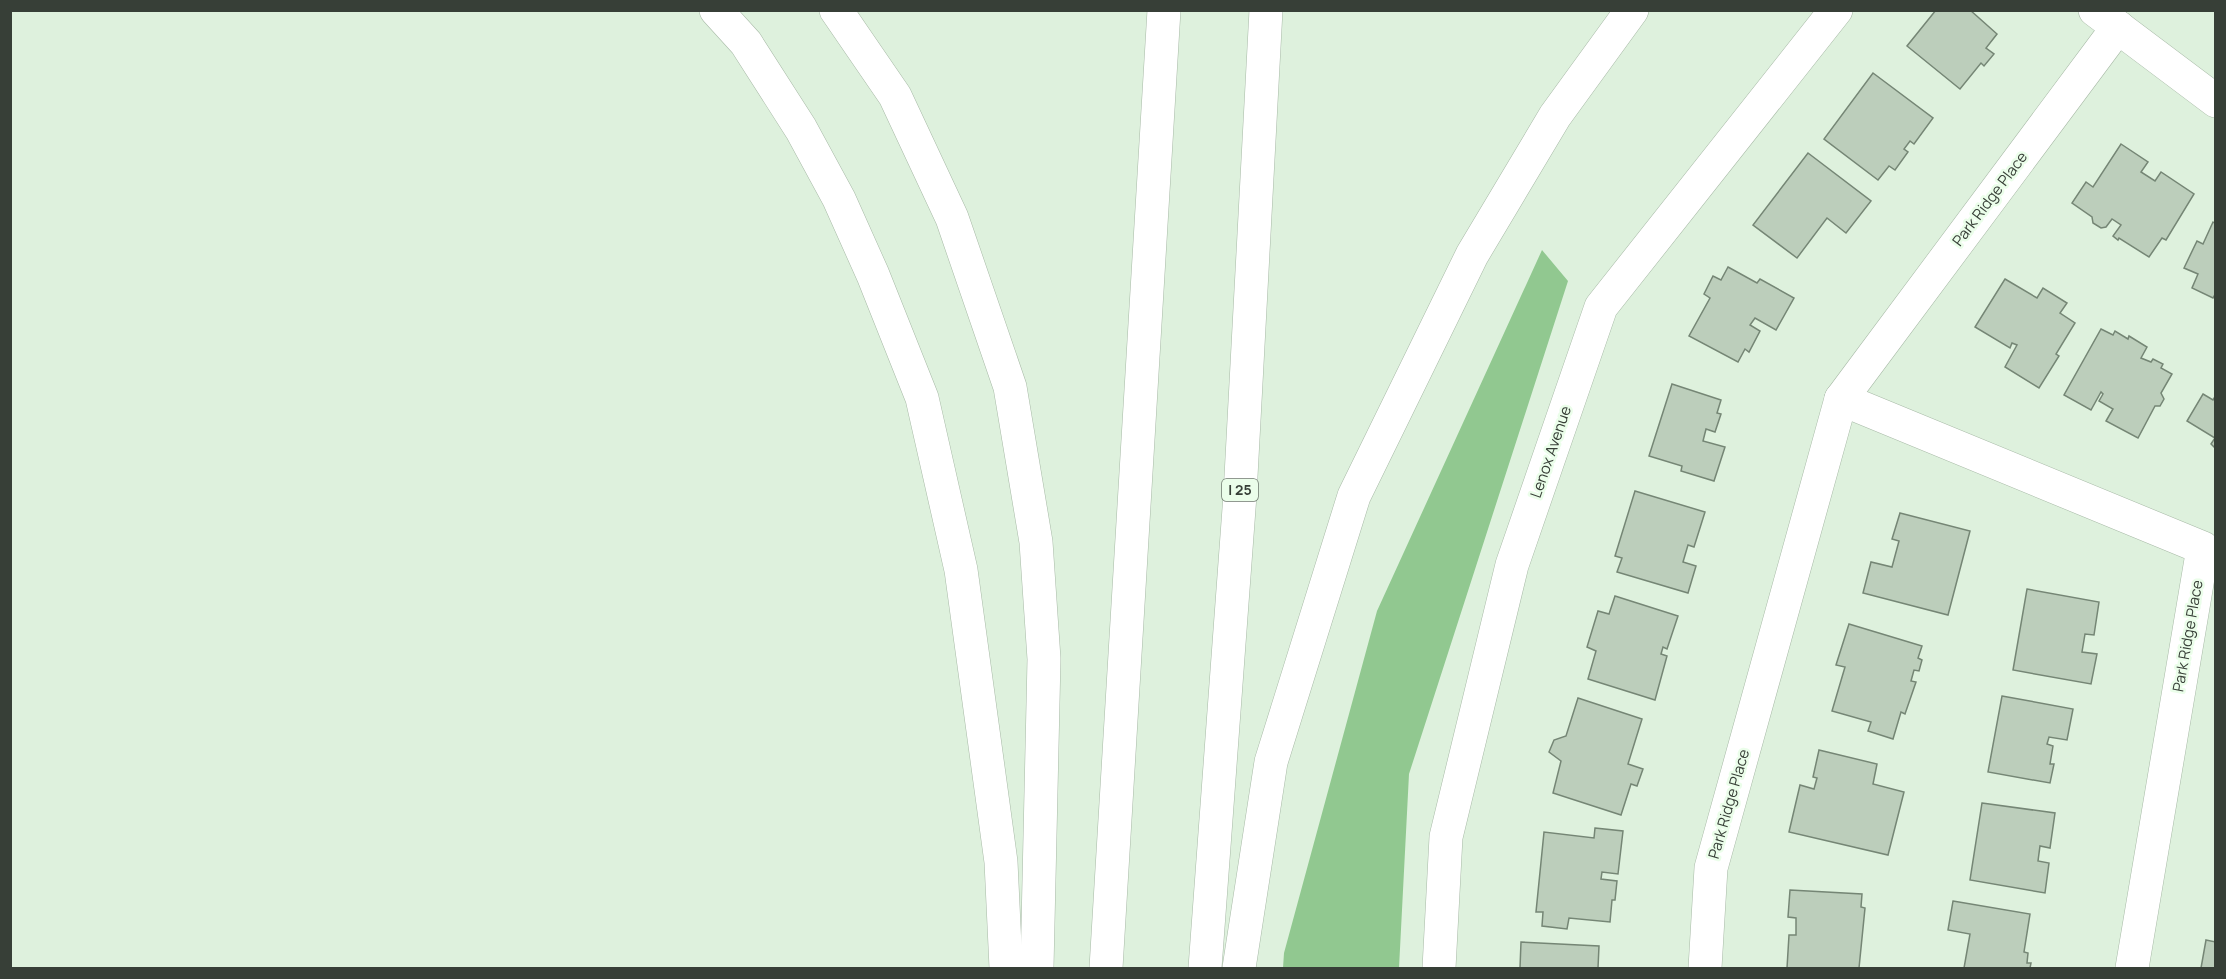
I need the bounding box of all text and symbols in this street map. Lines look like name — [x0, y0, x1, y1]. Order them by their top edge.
street label: Park Ridge Place — [1947, 147, 2032, 250]
street label: Lenox Avenue — [1525, 403, 1576, 501]
road number: I 25 — [1222, 479, 1258, 501]
street label: Park Ridge Place — [2167, 578, 2208, 693]
street label: Park Ridge Place — [1703, 746, 1754, 861]

